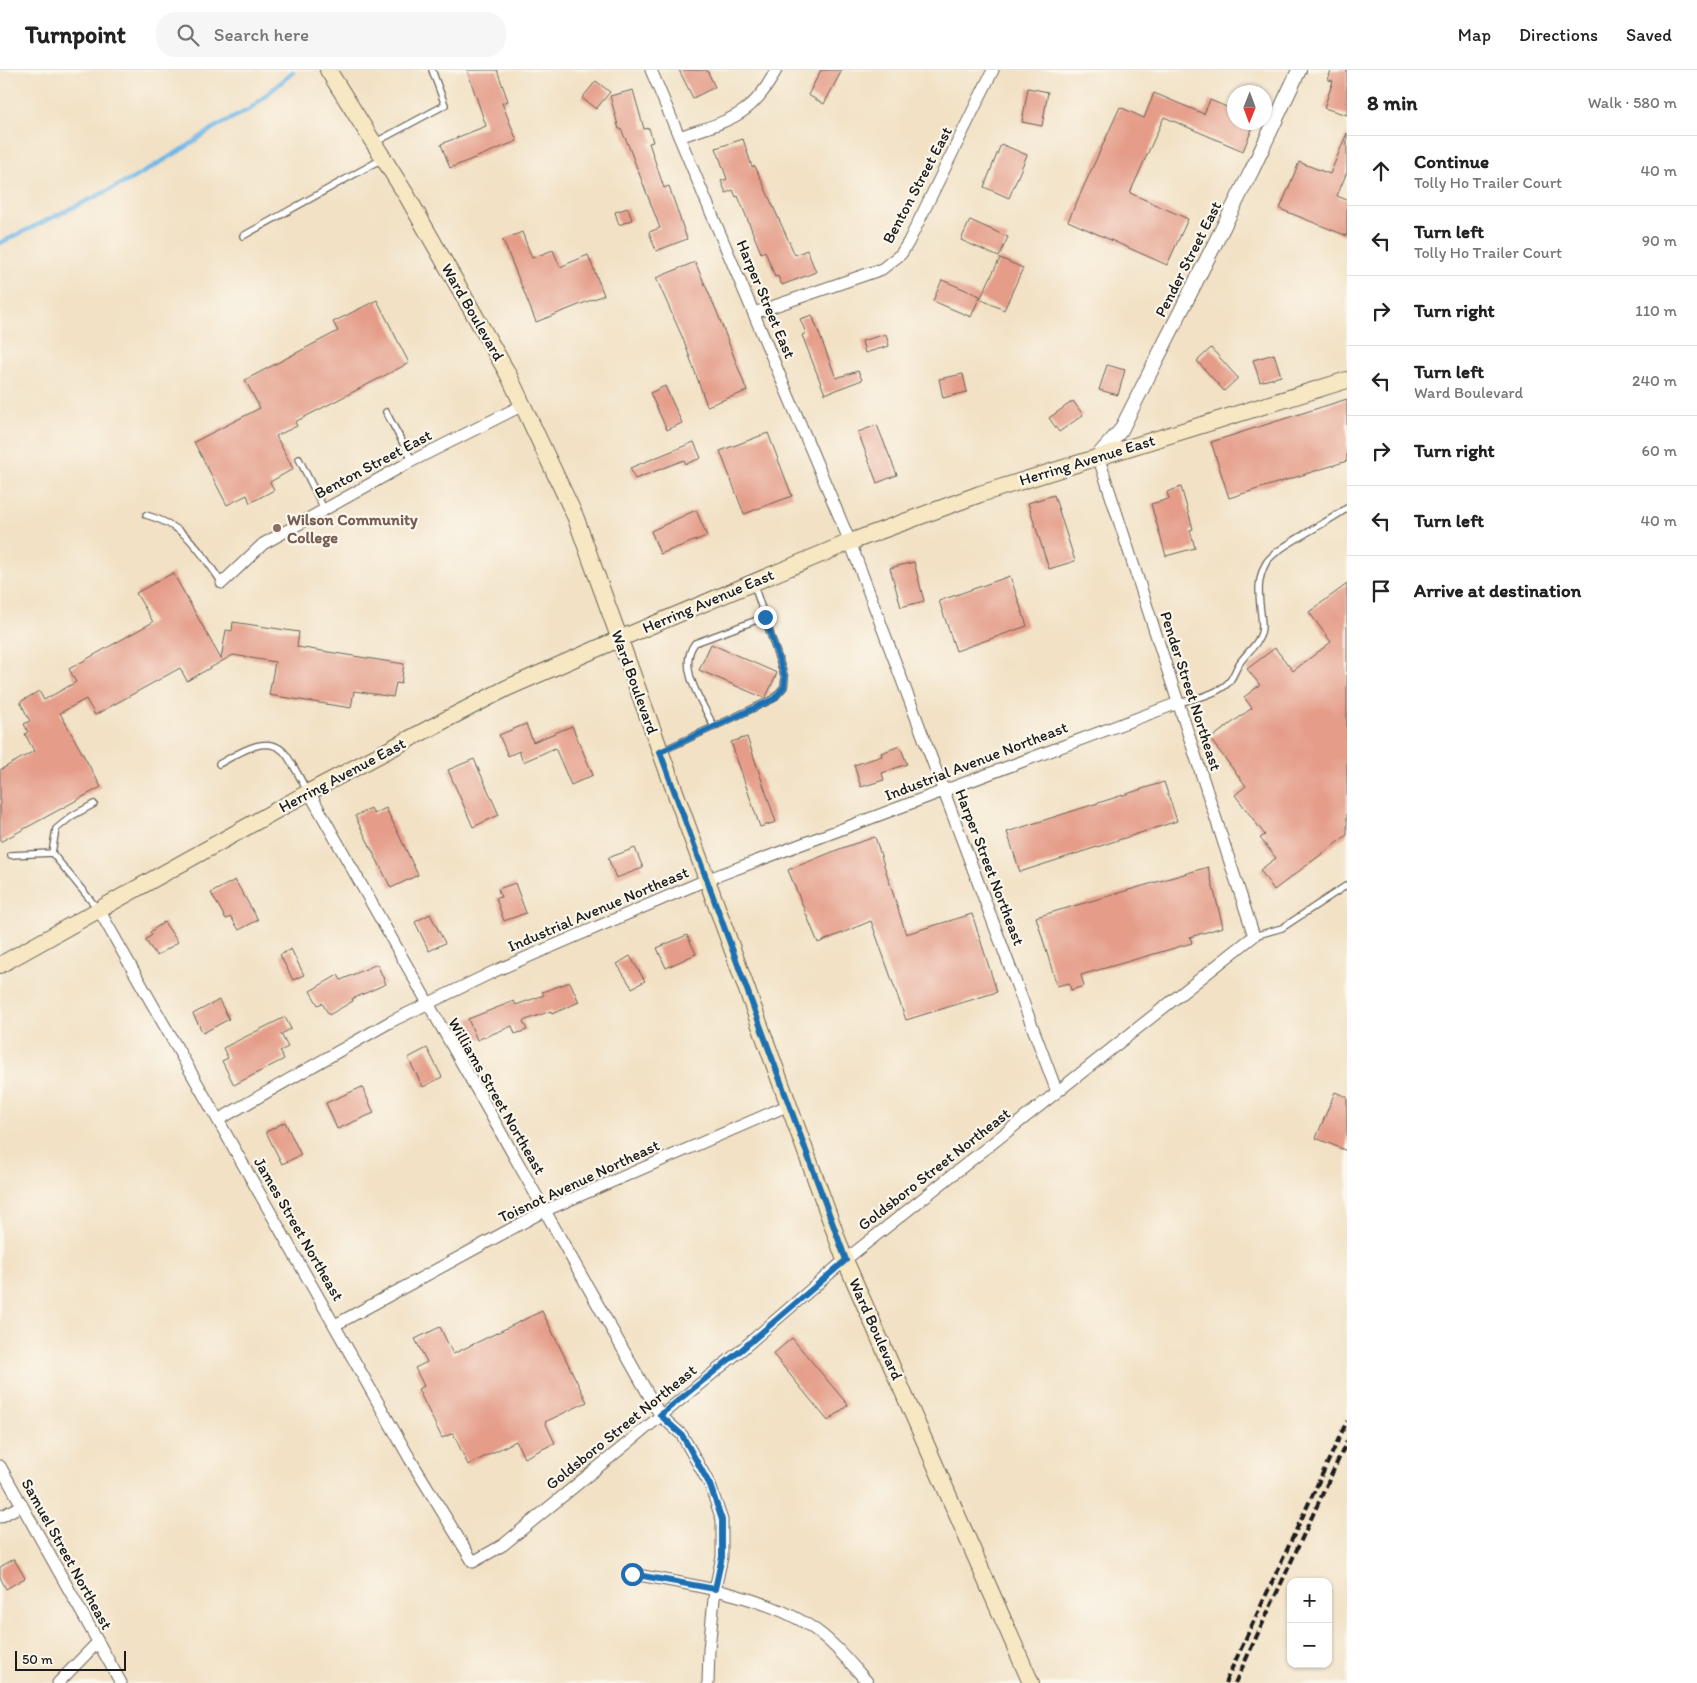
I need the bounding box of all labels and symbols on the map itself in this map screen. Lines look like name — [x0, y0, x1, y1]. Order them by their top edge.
north arrow — [1227, 85, 1272, 130]
street label: Benton Street East — [878, 123, 956, 247]
street label: Pender Street East — [1151, 198, 1225, 320]
street label: Harper Street East — [732, 237, 800, 361]
street label: Ward Boulevard — [437, 260, 509, 364]
street label: Benton Street East — [311, 425, 435, 503]
street label: Herring Avenue East — [1017, 430, 1157, 490]
place label: Wilson Community College — [287, 510, 418, 548]
marker: Wilson Community College — [271, 522, 283, 534]
street label: Herring Avenue East — [639, 565, 777, 637]
route end — [754, 606, 777, 629]
street label: Pender Street Northeast — [1156, 609, 1226, 773]
street label: Ward Boulevard — [607, 627, 663, 737]
street label: Industrial Avenue Northeast — [882, 717, 1070, 805]
street label: Herring Avenue East — [275, 734, 409, 816]
street label: Harper Street Northeast — [951, 786, 1029, 948]
street label: Industrial Avenue Northeast — [505, 862, 691, 956]
street label: Williams Street Northeast — [444, 1014, 550, 1178]
street label: Goldsboro Street Northeast — [854, 1104, 1014, 1234]
street label: Toisnot Avenue Northeast — [496, 1135, 662, 1227]
street label: James Street Northeast — [250, 1154, 348, 1304]
street label: Ward Boulevard — [845, 1275, 907, 1383]
street label: Goldsboro Street Northeast — [542, 1360, 700, 1494]
street label: Samuel Street Northeast — [18, 1475, 116, 1633]
route start — [621, 1563, 644, 1586]
scale bar — [15, 1648, 126, 1671]

